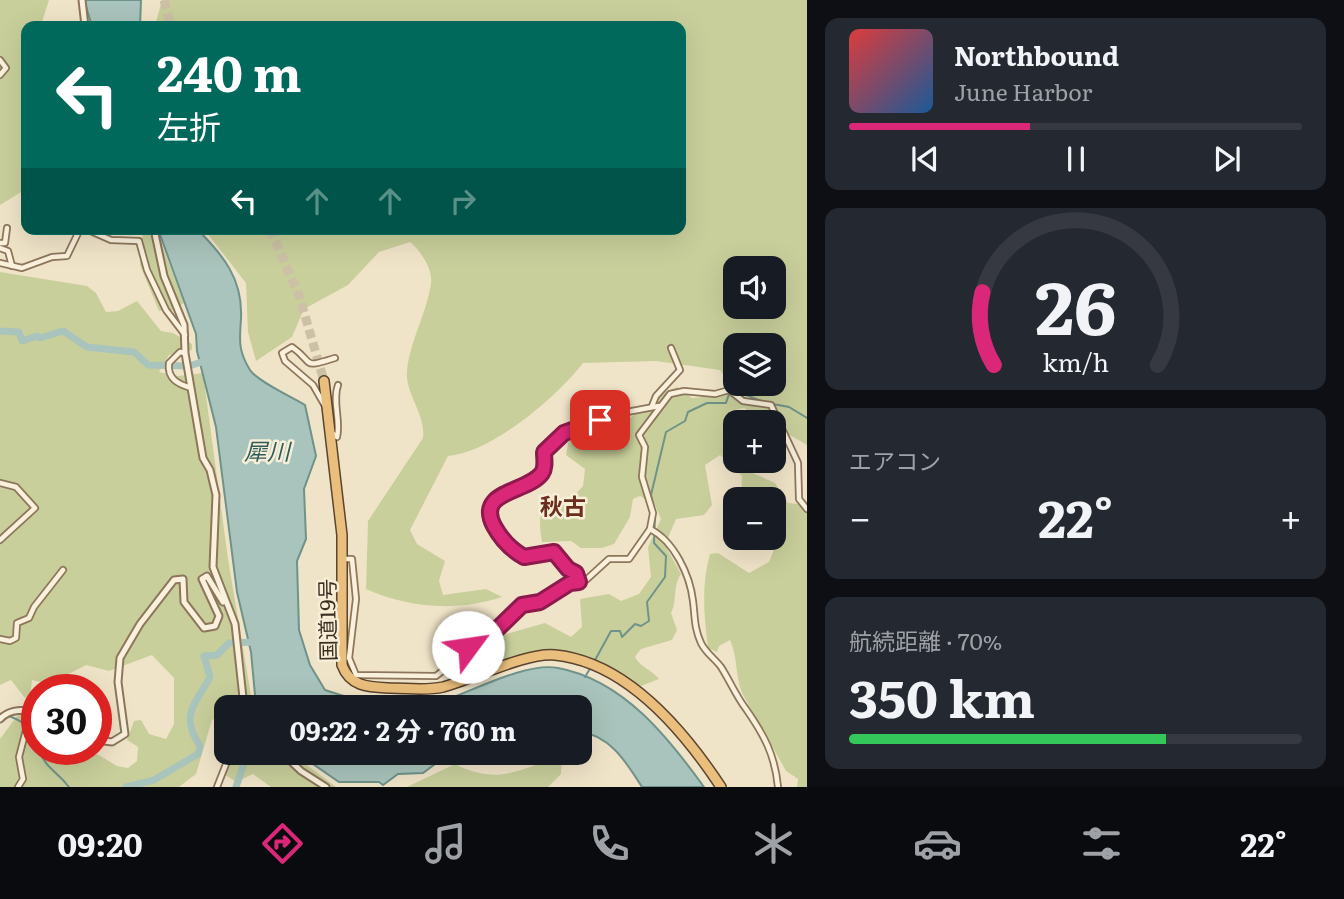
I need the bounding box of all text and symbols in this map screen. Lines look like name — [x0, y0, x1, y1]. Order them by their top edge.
text: 240 m — [157, 34, 302, 107]
text: Northbound — [954, 35, 1119, 74]
icon: left — [42, 49, 133, 140]
text: June Harbor — [954, 74, 1092, 108]
text: 左折 — [157, 101, 221, 149]
icon: previous — [906, 140, 944, 178]
icon: pause — [1057, 140, 1095, 178]
icon: next — [1208, 140, 1246, 178]
icon: left — [225, 182, 263, 220]
icon: ahead — [298, 182, 336, 220]
icon: ahead — [371, 182, 409, 220]
icon: right — [444, 182, 482, 220]
text: 26 — [1035, 249, 1116, 357]
map controls — [723, 256, 786, 550]
button: sound — [723, 256, 786, 319]
button: layers — [723, 333, 786, 396]
text: km/h — [1042, 342, 1109, 379]
pin — [570, 390, 630, 450]
icon: arrive — [581, 401, 619, 439]
button: + — [723, 410, 786, 473]
water label: 犀川 — [244, 433, 293, 467]
text: エアコン — [849, 443, 941, 477]
text: 22° — [1038, 477, 1113, 554]
button: − — [723, 487, 786, 550]
text: − — [849, 487, 871, 544]
text: + — [1280, 487, 1302, 544]
district label: 秋古 — [540, 488, 586, 522]
street label: 国道19号 — [310, 578, 342, 662]
position arrow — [431, 610, 505, 684]
text: 航続距離 · 70% — [849, 623, 1002, 657]
text: 350 km — [849, 657, 1035, 734]
speed limit sign: 30 — [21, 674, 112, 765]
text: 09:22 · 2 分 · 760 m — [290, 710, 516, 749]
text: 09:20 — [57, 819, 143, 867]
icon: directions — [258, 819, 307, 868]
icon: music — [421, 819, 470, 868]
icon: phone — [585, 819, 634, 868]
icon: climate — [749, 819, 798, 868]
icon: car — [913, 819, 962, 868]
icon: filters — [1077, 819, 1126, 868]
text: 22° — [1240, 819, 1287, 867]

